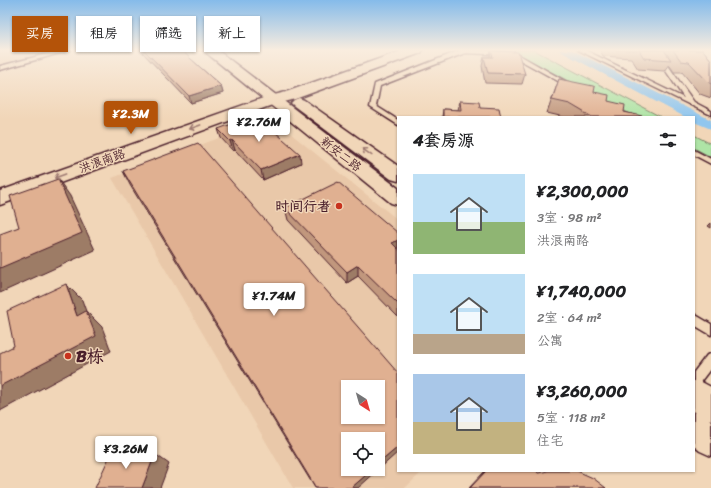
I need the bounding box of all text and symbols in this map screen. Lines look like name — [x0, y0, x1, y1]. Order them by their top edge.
chip: 买房 — [12, 16, 68, 52]
chip: 租房 — [76, 16, 132, 52]
chip: 筛选 — [140, 16, 196, 52]
chip: 新上 — [204, 16, 260, 52]
pin: ¥2.3M — [103, 101, 159, 135]
text: ¥2.3M — [113, 102, 149, 125]
pin: ¥2.76M — [226, 109, 292, 143]
text: ¥2.76M — [237, 110, 281, 133]
one-way arrow — [190, 124, 202, 132]
text: 4套房源 — [413, 125, 475, 155]
icon: filters — [657, 129, 679, 151]
street label: 新安二路 — [315, 131, 367, 177]
street label: 洪浪南路 — [76, 142, 128, 180]
one-way arrow — [361, 148, 372, 156]
one-way arrow — [54, 173, 66, 181]
text: ¥2,300,000 — [537, 176, 628, 206]
icon: home — [445, 190, 493, 238]
place label: 时间行者 — [275, 194, 331, 219]
marker: 时间行者 — [334, 201, 344, 211]
text: 3室 · 98 m² — [537, 206, 602, 229]
text: 洪浪南路 — [537, 229, 589, 252]
text: ¥1,740,000 — [537, 276, 626, 306]
pin: ¥1.74M — [241, 283, 307, 317]
text: ¥1.74M — [253, 284, 295, 307]
icon: home — [445, 290, 493, 338]
text: 2室 · 64 m² — [537, 306, 602, 329]
text: 公寓 — [537, 329, 563, 352]
place label: B栋 — [76, 341, 104, 371]
marker: B栋 — [63, 351, 73, 361]
text: ¥3,260,000 — [537, 376, 627, 406]
north arrow — [341, 380, 385, 424]
map controls — [341, 380, 385, 476]
icon: home — [445, 390, 493, 438]
text: 5室 · 118 m² — [537, 406, 606, 429]
text: 住宅 — [537, 429, 563, 452]
button: locate — [341, 432, 385, 476]
pin: ¥3.26M — [93, 436, 159, 470]
text: ¥3.26M — [104, 437, 148, 460]

